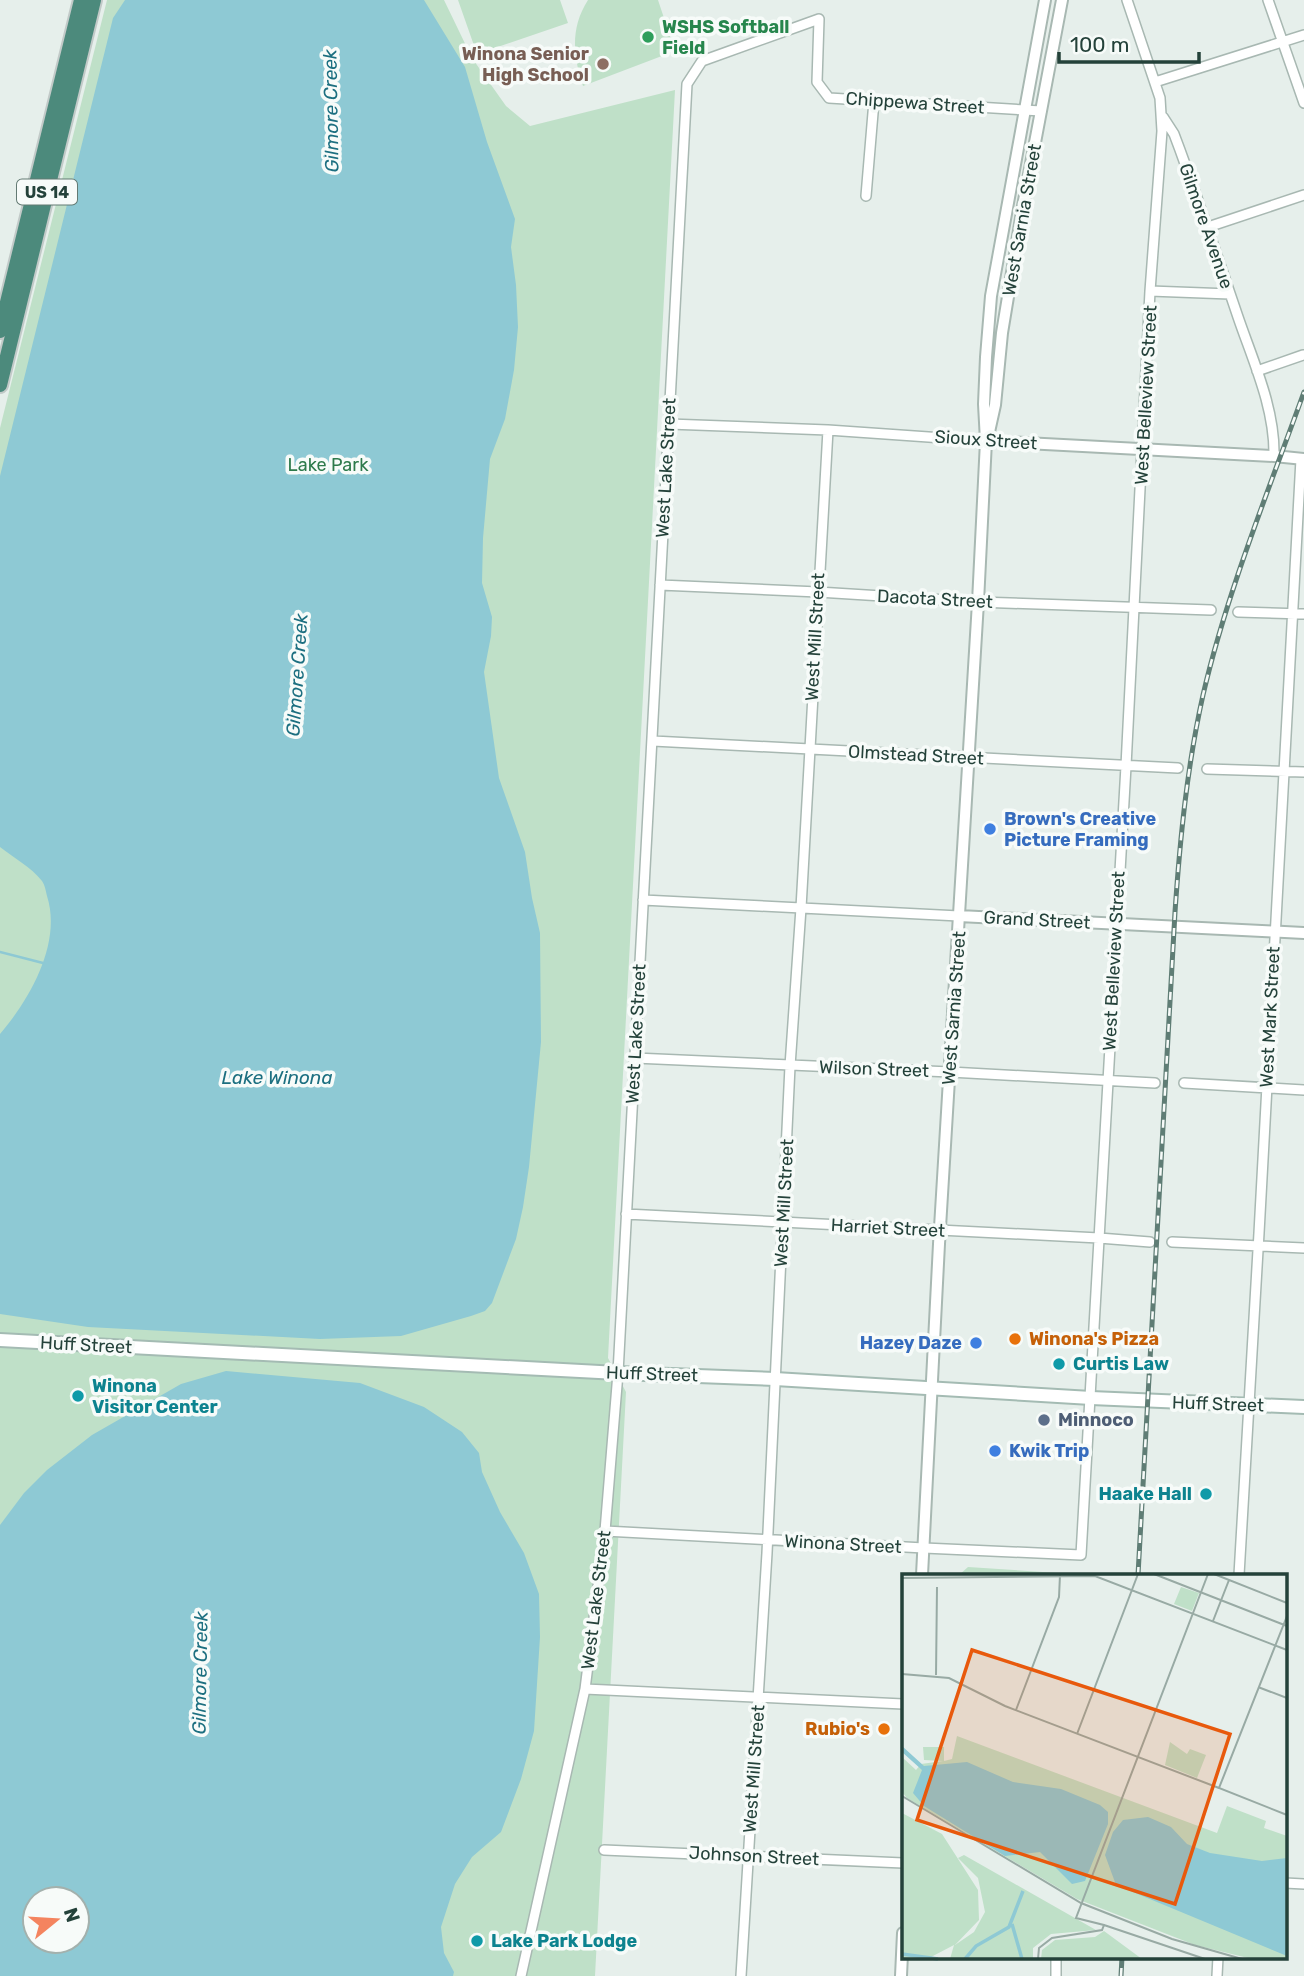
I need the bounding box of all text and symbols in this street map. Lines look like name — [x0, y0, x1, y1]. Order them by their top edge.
place label: WSHS Softball Field — [662, 16, 790, 59]
scale bar — [1059, 21, 1199, 65]
marker: WSHS Softball Field — [640, 29, 656, 45]
text: 100 m — [1070, 32, 1129, 57]
place label: Winona Senior High School — [462, 43, 589, 86]
water label: Gilmore Creek — [318, 49, 344, 173]
marker: Winona Senior High School — [595, 56, 611, 72]
street label: Chippewa Street — [845, 87, 985, 119]
street label: West Sarnia Street — [998, 142, 1046, 298]
street label: Gilmore Avenue — [1174, 160, 1238, 292]
road number: US 14 — [17, 180, 77, 204]
street label: West Belleview Street — [1130, 305, 1162, 485]
street label: West Lake Street — [651, 397, 681, 539]
street label: Sioux Street — [934, 425, 1038, 455]
park label: Lake Park — [288, 454, 369, 476]
street label: West Mill Street — [801, 572, 829, 702]
street label: Dacota Street — [877, 585, 993, 613]
water label: Gilmore Creek — [281, 613, 313, 737]
street label: Olmstead Street — [848, 740, 984, 770]
place label: Brown's Creative Picture Framing — [1004, 808, 1156, 851]
marker: Brown's Creative Picture Framing — [982, 821, 998, 837]
street label: West Belleview Street — [1098, 871, 1130, 1051]
street label: Grand Street — [983, 906, 1091, 934]
street label: West Sarnia Street — [938, 930, 970, 1086]
street label: West Mark Street — [1255, 946, 1285, 1088]
street label: West Lake Street — [621, 963, 651, 1105]
street label: Wilson Street — [819, 1056, 929, 1082]
water label: Lake Winona — [221, 1066, 333, 1089]
street label: West Mill Street — [770, 1138, 798, 1268]
street label: Harriet Street — [830, 1214, 946, 1242]
place label: Winona's Pizza — [1029, 1328, 1159, 1350]
marker: Winona's Pizza — [1007, 1331, 1023, 1347]
street label: Huff Street — [39, 1332, 133, 1358]
place label: Hazey Daze — [860, 1332, 962, 1354]
marker: Hazey Daze — [968, 1335, 984, 1351]
place label: Curtis Law — [1073, 1353, 1169, 1375]
marker: Curtis Law — [1051, 1356, 1067, 1372]
street label: Huff Street — [606, 1361, 698, 1387]
place label: Winona Visitor Center — [92, 1375, 218, 1418]
marker: Winona Visitor Center — [70, 1388, 86, 1404]
street label: Huff Street — [1172, 1391, 1264, 1417]
place label: Minnoco — [1058, 1409, 1134, 1431]
marker: Minnoco — [1036, 1412, 1052, 1428]
place label: Kwik Trip — [1009, 1440, 1089, 1462]
marker: Kwik Trip — [987, 1443, 1003, 1459]
place label: Haake Hall — [1098, 1483, 1192, 1505]
marker: Haake Hall — [1198, 1486, 1214, 1502]
street label: West Lake Street — [577, 1529, 615, 1671]
street label: Winona Street — [784, 1530, 902, 1558]
inset map — [902, 1574, 1286, 1958]
water label: Gilmore Creek — [187, 1611, 213, 1735]
street label: West Mill Street — [739, 1704, 769, 1834]
place label: Rubio's — [805, 1718, 870, 1740]
marker: Rubio's — [876, 1721, 892, 1737]
street label: Johnson Street — [688, 1842, 820, 1870]
north arrow — [21, 1885, 91, 1955]
text: N — [59, 1905, 85, 1925]
place label: Lake Park Lodge — [491, 1930, 637, 1952]
marker: Lake Park Lodge — [469, 1933, 485, 1949]

